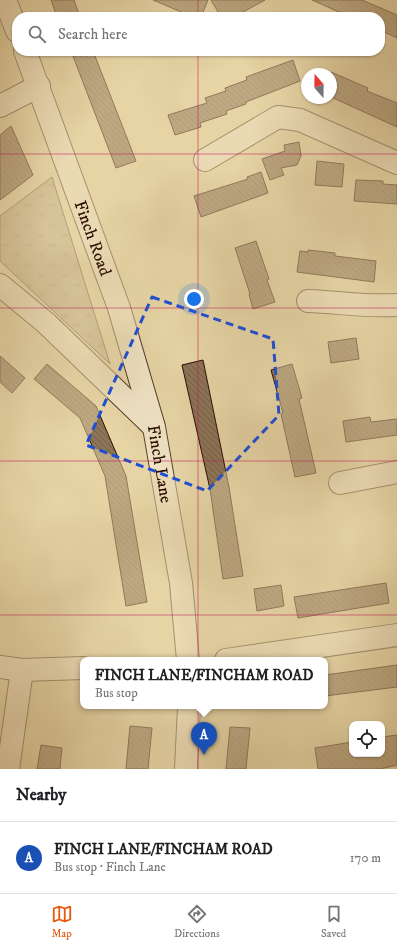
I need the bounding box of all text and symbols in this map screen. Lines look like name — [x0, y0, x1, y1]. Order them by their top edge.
search box — [12, 12, 385, 56]
icon: search — [26, 23, 48, 45]
text: Search here — [58, 25, 127, 44]
north arrow — [301, 68, 337, 104]
street label: Finch Road — [69, 197, 116, 279]
your location — [184, 289, 204, 309]
street label: Finch Lane — [142, 423, 177, 505]
popup — [80, 657, 328, 709]
text: FINCH LANE/FINCHAM ROAD — [95, 666, 313, 685]
text: Bus stop — [95, 685, 138, 701]
map controls — [349, 721, 385, 757]
button: locate — [349, 721, 385, 757]
pin: A — [191, 722, 217, 755]
text: Nearby — [16, 784, 66, 806]
text: FINCH LANE/FINCHAM ROAD — [54, 840, 273, 859]
text: A — [25, 850, 33, 866]
text: 170 m — [350, 850, 381, 866]
text: Bus stop · Finch Lane — [54, 859, 166, 875]
tab: Map — [51, 903, 73, 941]
tab: Directions — [174, 903, 220, 941]
tab: Saved — [321, 903, 346, 941]

